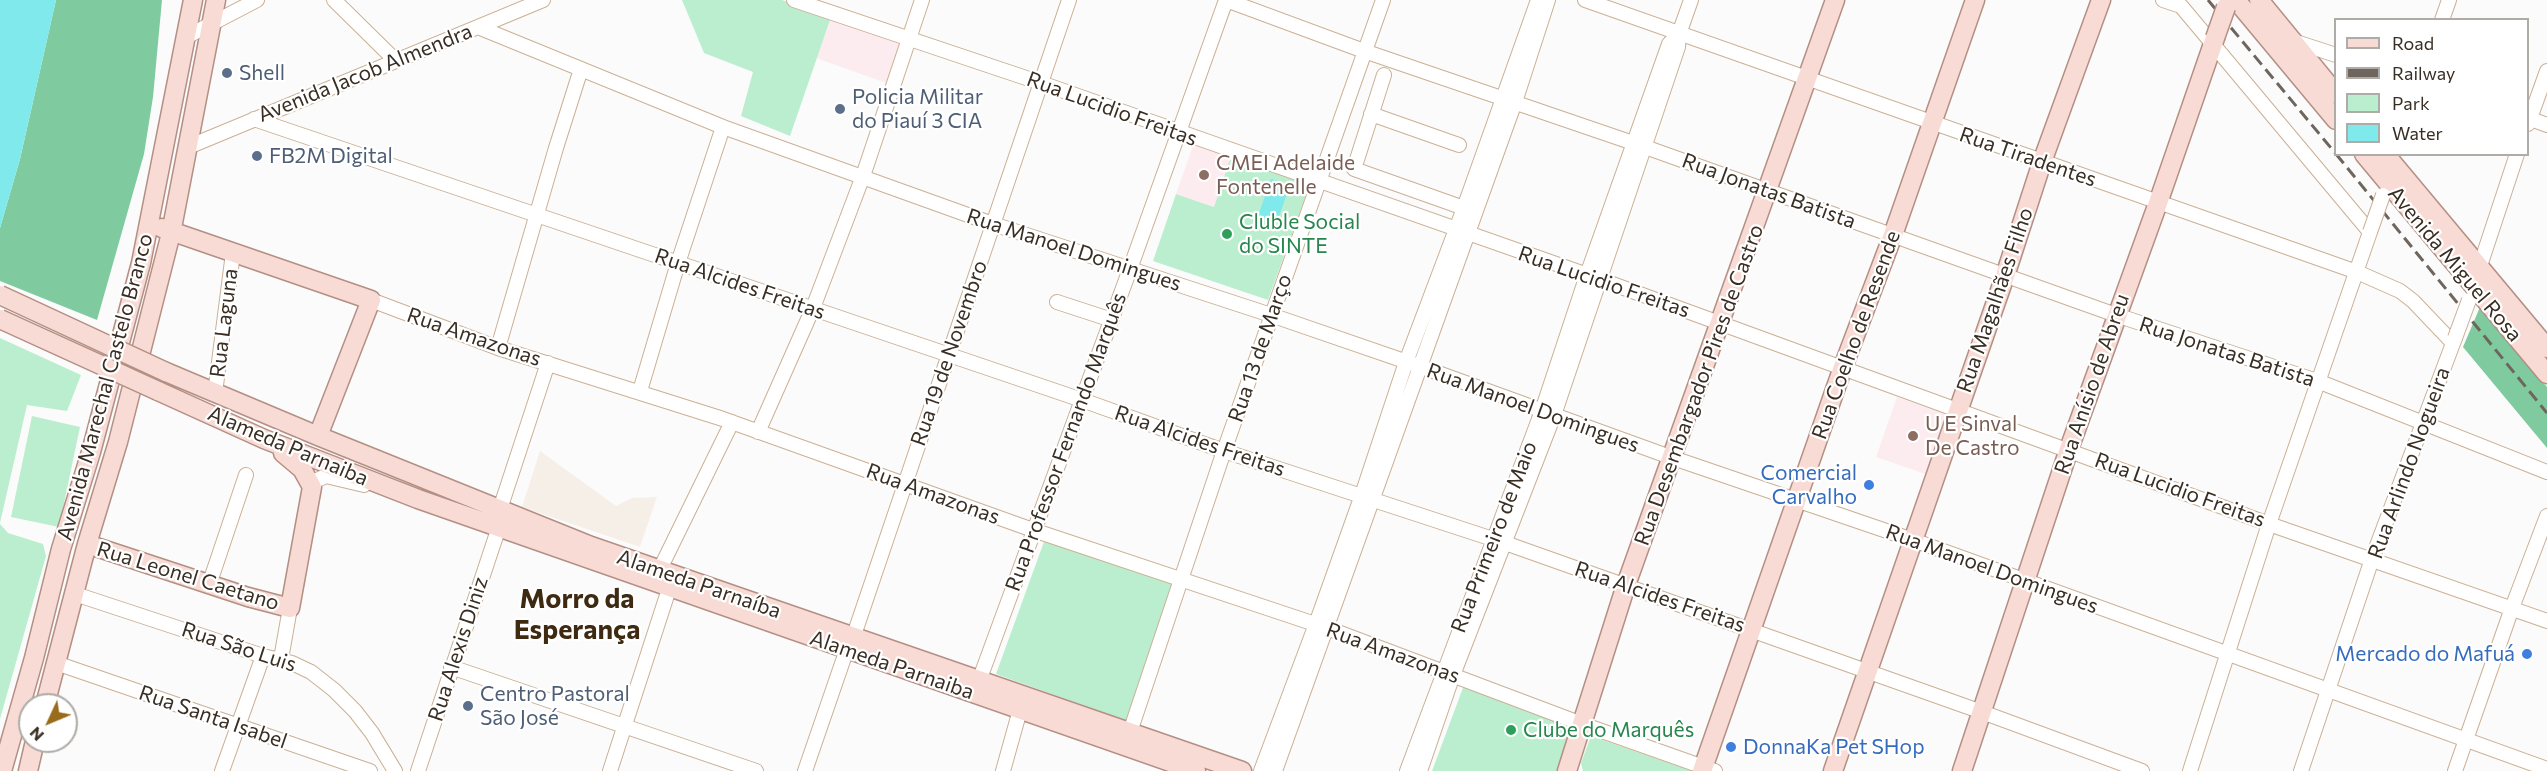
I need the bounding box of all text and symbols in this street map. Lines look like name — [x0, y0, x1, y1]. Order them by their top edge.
street label: Avenida Jacob Almendra — [254, 18, 476, 128]
legend — [2334, 18, 2529, 156]
text: Road — [2392, 32, 2434, 54]
place label: Shell — [239, 60, 285, 86]
text: Railway — [2392, 62, 2455, 84]
marker: Shell — [220, 66, 234, 80]
street label: Rua Lucidio Freitas — [1023, 66, 1201, 152]
place label: Policia Militar do Piauí 3 CIA — [852, 84, 983, 134]
text: Park — [2392, 92, 2430, 114]
marker: Policia Militar do Piauí 3 CIA — [833, 102, 847, 116]
street label: Rua Tiradentes — [1956, 122, 2100, 192]
text: Water — [2392, 122, 2443, 144]
place label: FB2M Digital — [269, 143, 393, 169]
street label: Rua Jonatas Batista — [1679, 148, 1859, 234]
marker: FB2M Digital — [250, 149, 264, 163]
place label: CMEI Adelaide Fontenelle — [1216, 150, 1355, 200]
marker: CMEI Adelaide Fontenelle — [1197, 168, 1211, 182]
street label: Avenida Miguel Rosa — [2383, 181, 2527, 347]
street label: Rua Manoel Domingues — [964, 203, 1184, 297]
street label: Rua Magalhães Filho — [1951, 204, 2039, 396]
place label: Cluble Social do SINTE — [1239, 209, 1360, 259]
street label: Rua Desembargador Pires de Castro — [1629, 221, 1769, 549]
marker: Cluble Social do SINTE — [1220, 227, 1234, 241]
street label: Rua Coelho de Resende — [1807, 227, 1905, 443]
street label: Avenida Marechal Castelo Branco — [52, 231, 158, 543]
street label: Rua Lucidio Freitas — [1515, 241, 1693, 323]
street label: Rua Alcides Freitas — [652, 243, 828, 325]
street label: Rua 19 de Novembro — [905, 257, 993, 449]
street label: Rua Laguna — [205, 267, 243, 379]
street label: Rua 13 de Março — [1223, 271, 1297, 425]
street label: Rua Professor Fernando Marquês — [1000, 289, 1132, 595]
street label: Rua Anísio de Abreu — [2049, 290, 2135, 478]
street label: Rua Amazonas — [404, 302, 544, 372]
street label: Rua Jonatas Batista — [2136, 312, 2318, 392]
street label: Rua Manoel Domingues — [1423, 358, 1643, 458]
street label: Rua Arlindo Nogueira — [2363, 364, 2455, 562]
street label: Rua Alcides Freitas — [1112, 400, 1288, 482]
street label: Alameda Parnaiba — [204, 401, 372, 491]
place label: U E Sinval De Castro — [1925, 411, 2020, 461]
marker: U E Sinval De Castro — [1906, 429, 1920, 443]
street label: Rua Primeiro de Maio — [1446, 438, 1542, 636]
street label: Rua Lucidio Freitas — [2091, 447, 2269, 533]
street label: Rua Amazonas — [863, 458, 1003, 530]
place label: Comercial Carvalho — [1761, 460, 1857, 510]
marker: Comercial Carvalho — [1862, 478, 1876, 492]
street label: Rua Manoel Domingues — [1882, 519, 2102, 619]
street label: Rua Leonel Caetano — [94, 536, 282, 616]
street label: Alameda Parnaíba — [614, 544, 784, 624]
street label: Rua Alcides Freitas — [1572, 556, 1748, 638]
street label: Rua Alexis Diniz — [423, 574, 493, 724]
district label: Morro da Esperança — [514, 583, 640, 646]
street label: Rua São Luis — [178, 617, 300, 677]
street label: Rua Amazonas — [1323, 617, 1463, 689]
street label: Alameda Parnaiba — [807, 625, 977, 705]
place label: Mercado do Mafuá — [2335, 641, 2515, 667]
marker: Mercado do Mafuá — [2520, 647, 2534, 661]
street label: Rua Santa Isabel — [136, 680, 290, 754]
place label: Centro Pastoral São José — [480, 681, 630, 731]
north arrow — [18, 693, 78, 753]
marker: Centro Pastoral São José — [461, 699, 475, 713]
place label: Clube do Marquês — [1523, 717, 1694, 743]
marker: Clube do Marquês — [1504, 723, 1518, 737]
text: N — [25, 724, 47, 745]
place label: DonnaKa Pet SHop — [1743, 734, 1925, 760]
marker: DonnaKa Pet SHop — [1724, 740, 1738, 754]

